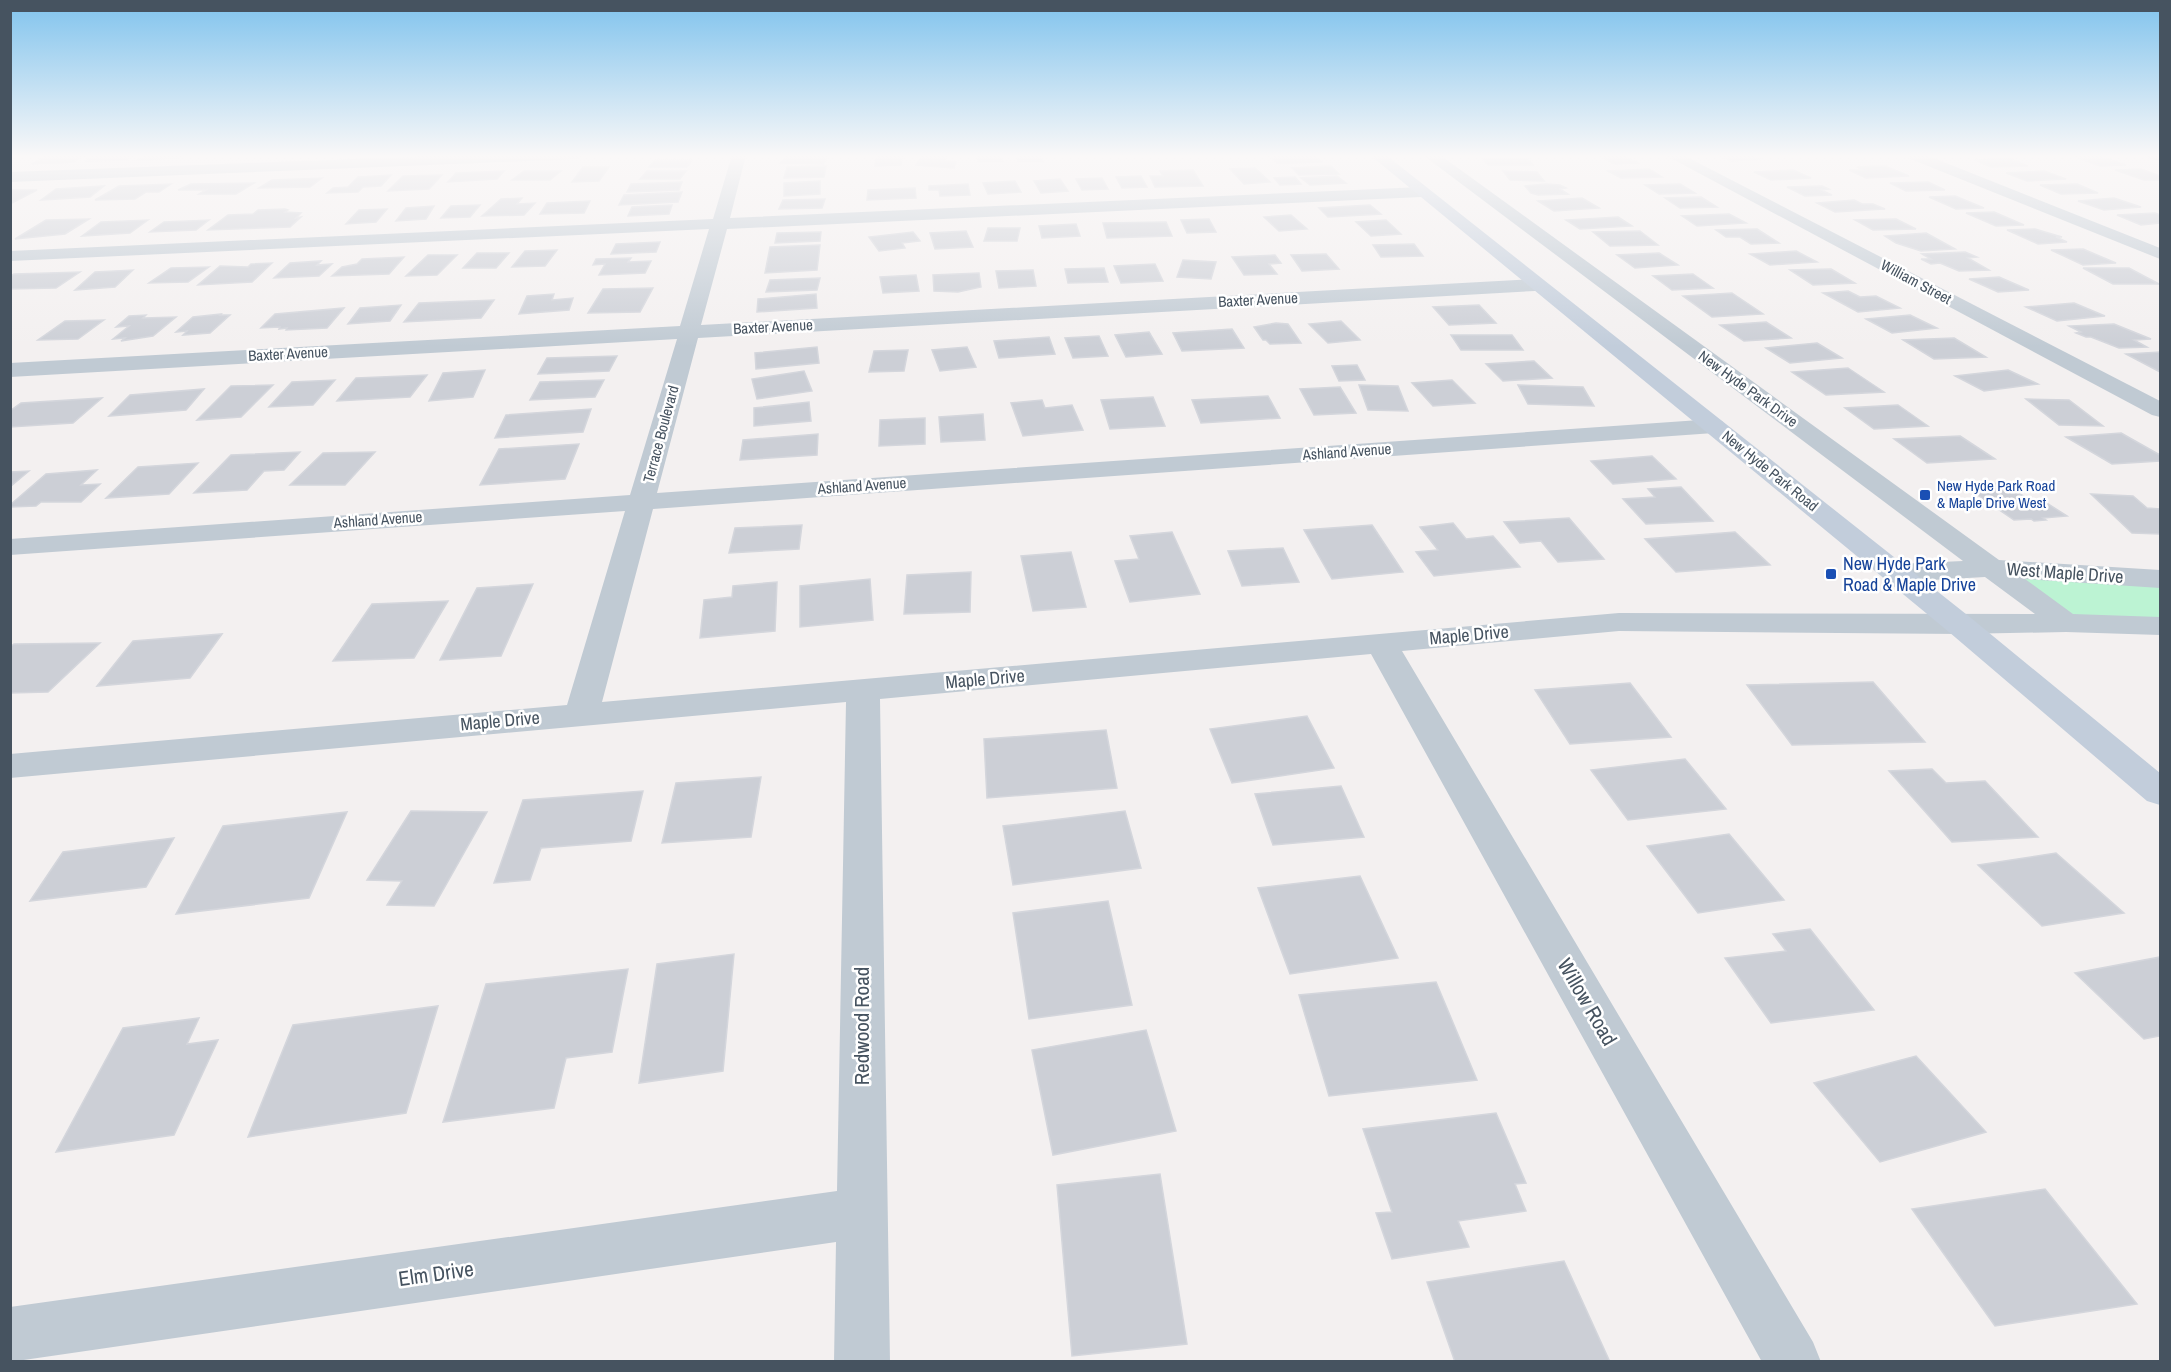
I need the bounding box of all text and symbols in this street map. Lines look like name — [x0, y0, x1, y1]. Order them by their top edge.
street label: William Street — [1877, 254, 1956, 309]
street label: Baxter Avenue — [1218, 287, 1299, 312]
street label: Baxter Avenue — [733, 314, 814, 339]
street label: Baxter Avenue — [248, 341, 329, 366]
street label: New Hyde Park Drive — [1694, 345, 1802, 432]
street label: Terrace Boulevard — [637, 383, 684, 485]
street label: New Hyde Park Road — [1718, 425, 1823, 516]
street label: Ashland Avenue — [1301, 438, 1392, 465]
street label: Ashland Avenue — [816, 472, 907, 499]
place label: New Hyde Park Road & Maple Drive West — [1937, 475, 2055, 513]
marker: New Hyde Park Road & Maple Drive West — [1918, 488, 1932, 502]
street label: Ashland Avenue — [332, 506, 423, 533]
place label: New Hyde Park Road & Maple Drive — [1843, 551, 1976, 597]
street label: West Maple Drive — [2006, 556, 2124, 589]
marker: New Hyde Park Road & Maple Drive — [1824, 567, 1838, 581]
street label: Maple Drive — [1428, 619, 1510, 650]
street label: Maple Drive — [944, 663, 1026, 694]
street label: Maple Drive — [459, 705, 541, 736]
street label: Willow Road — [1551, 953, 1624, 1051]
street label: Redwood Road — [847, 967, 876, 1085]
street label: Elm Drive — [396, 1254, 475, 1293]

